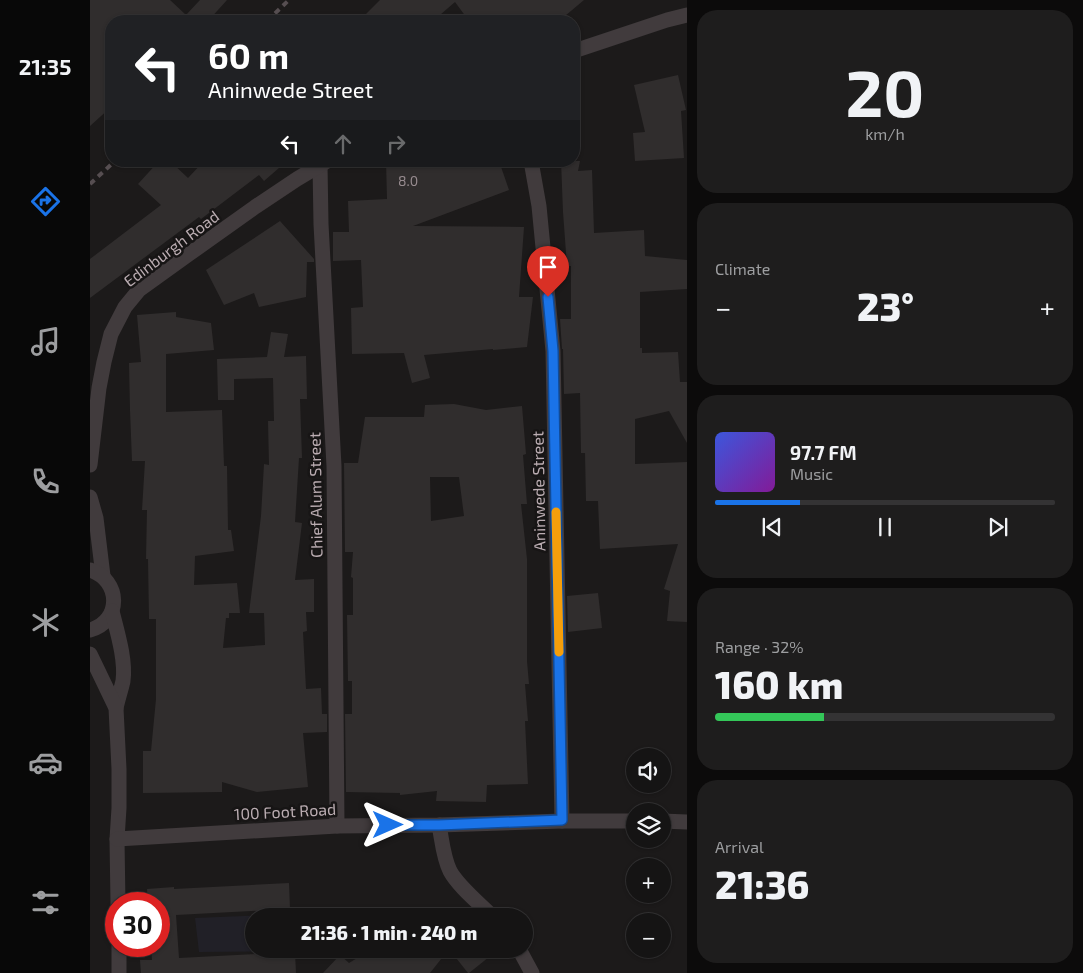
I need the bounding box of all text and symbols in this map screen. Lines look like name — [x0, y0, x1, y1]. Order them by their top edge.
text: 60 m — [208, 34, 289, 76]
icon: left — [125, 35, 190, 100]
text: 20 — [846, 52, 924, 130]
text: 21:35 — [19, 53, 71, 79]
text: Aninwede Street — [208, 76, 373, 102]
text: km/h — [865, 124, 905, 143]
icon: left — [276, 130, 304, 158]
icon: ahead — [329, 130, 357, 158]
icon: right — [382, 130, 410, 158]
house number: 8.0 — [398, 172, 418, 189]
icon: directions — [28, 184, 63, 219]
street label: Edinburgh Road — [120, 206, 222, 290]
pin — [527, 246, 569, 297]
icon: arrive — [534, 253, 562, 281]
text: Climate — [715, 259, 770, 278]
text: 23° — [857, 283, 914, 329]
text: − — [715, 290, 731, 324]
text: + — [1040, 290, 1055, 324]
icon: music — [28, 324, 63, 359]
street label: Aninwede Street — [527, 431, 549, 551]
street label: Chief Alum Street — [304, 432, 326, 558]
text: 97.7 FM — [790, 441, 857, 464]
icon: phone — [28, 464, 63, 499]
text: Music — [790, 464, 833, 483]
icon: previous — [758, 513, 786, 541]
icon: pause — [871, 513, 899, 541]
icon: next — [984, 513, 1012, 541]
icon: climate — [28, 605, 63, 640]
text: Range · 32% — [715, 637, 804, 656]
text: 160 km — [715, 661, 843, 707]
icon: car — [28, 745, 63, 780]
map controls — [626, 748, 671, 958]
button: sound — [626, 748, 671, 793]
position arrow — [361, 798, 413, 850]
street label: 100 Foot Road — [233, 799, 337, 823]
button: layers — [626, 803, 671, 848]
text: Arrival — [715, 837, 764, 856]
button: + — [626, 858, 671, 903]
text: 21:36 — [715, 861, 809, 907]
icon: filters — [28, 885, 63, 920]
speed limit sign: 30 — [105, 892, 170, 957]
button: − — [626, 913, 671, 958]
text: 21:36 · 1 min · 240 m — [301, 921, 477, 944]

